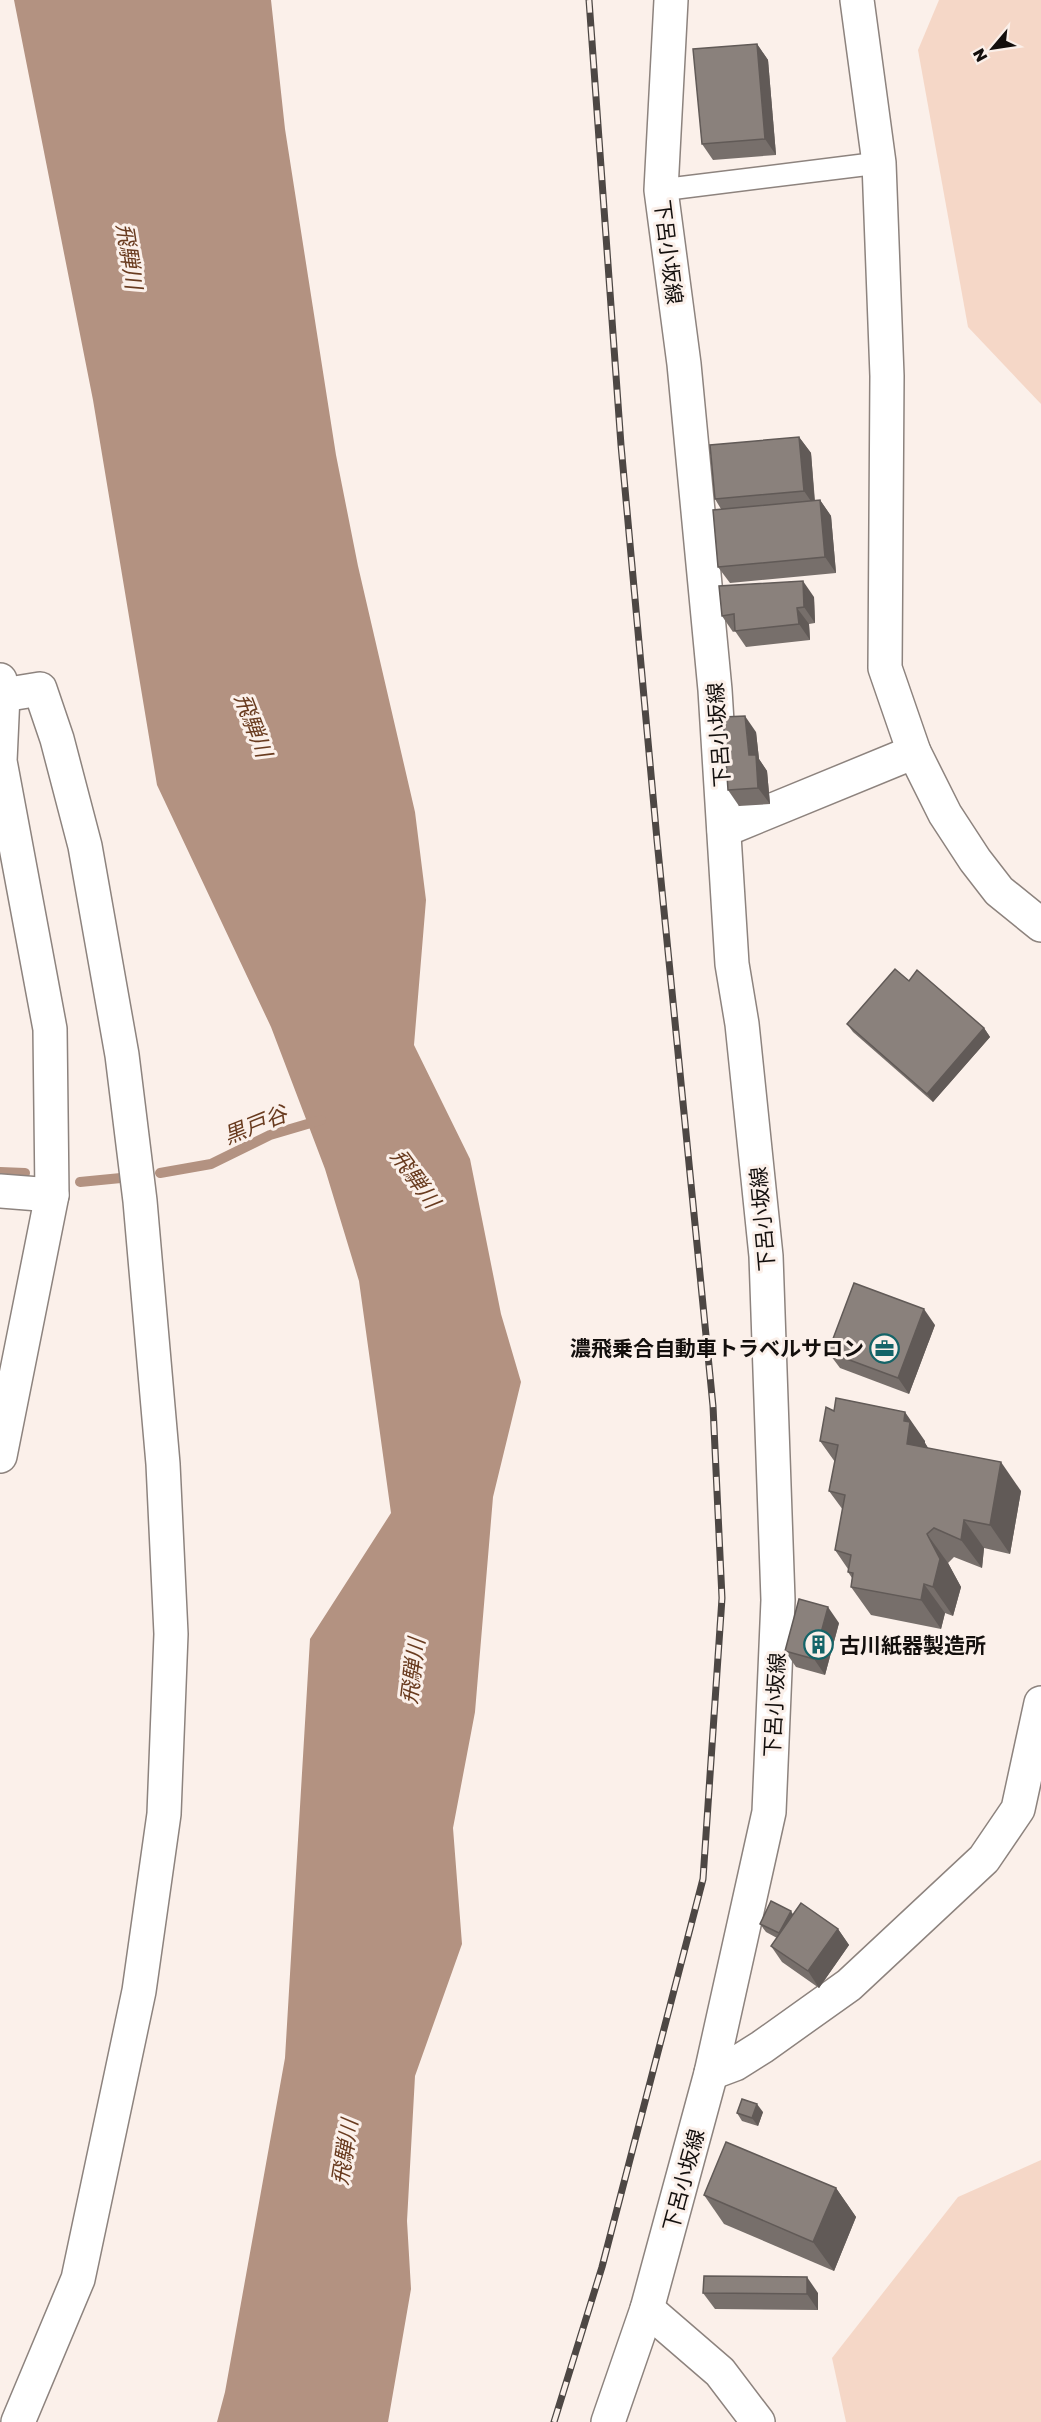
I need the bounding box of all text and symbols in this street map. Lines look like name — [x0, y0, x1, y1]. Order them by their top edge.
north arrow — [963, 18, 1023, 78]
text: N — [968, 45, 992, 65]
street label: 下呂小坂線 — [650, 198, 688, 306]
water label: 飛騨川 — [112, 221, 149, 293]
street label: 下呂小坂線 — [701, 682, 735, 788]
water label: 飛騨川 — [230, 689, 279, 763]
water label: 黒戸谷 — [219, 1098, 293, 1149]
water label: 飛騨川 — [386, 1143, 447, 1214]
street label: 下呂小坂線 — [744, 1166, 780, 1272]
office icon: 濃飛乗合自動車トラベルサロン — [869, 1332, 901, 1364]
place label: 濃飛乗合自動車トラベルサロン — [570, 1335, 864, 1361]
building icon: 古川紙器製造所 — [802, 1629, 834, 1661]
place label: 古川紙器製造所 — [839, 1632, 986, 1658]
water label: 飛騨川 — [395, 1635, 430, 1705]
street label: 下呂小坂線 — [758, 1652, 790, 1758]
water label: 飛騨川 — [326, 2115, 363, 2187]
street label: 下呂小坂線 — [657, 2126, 709, 2234]

